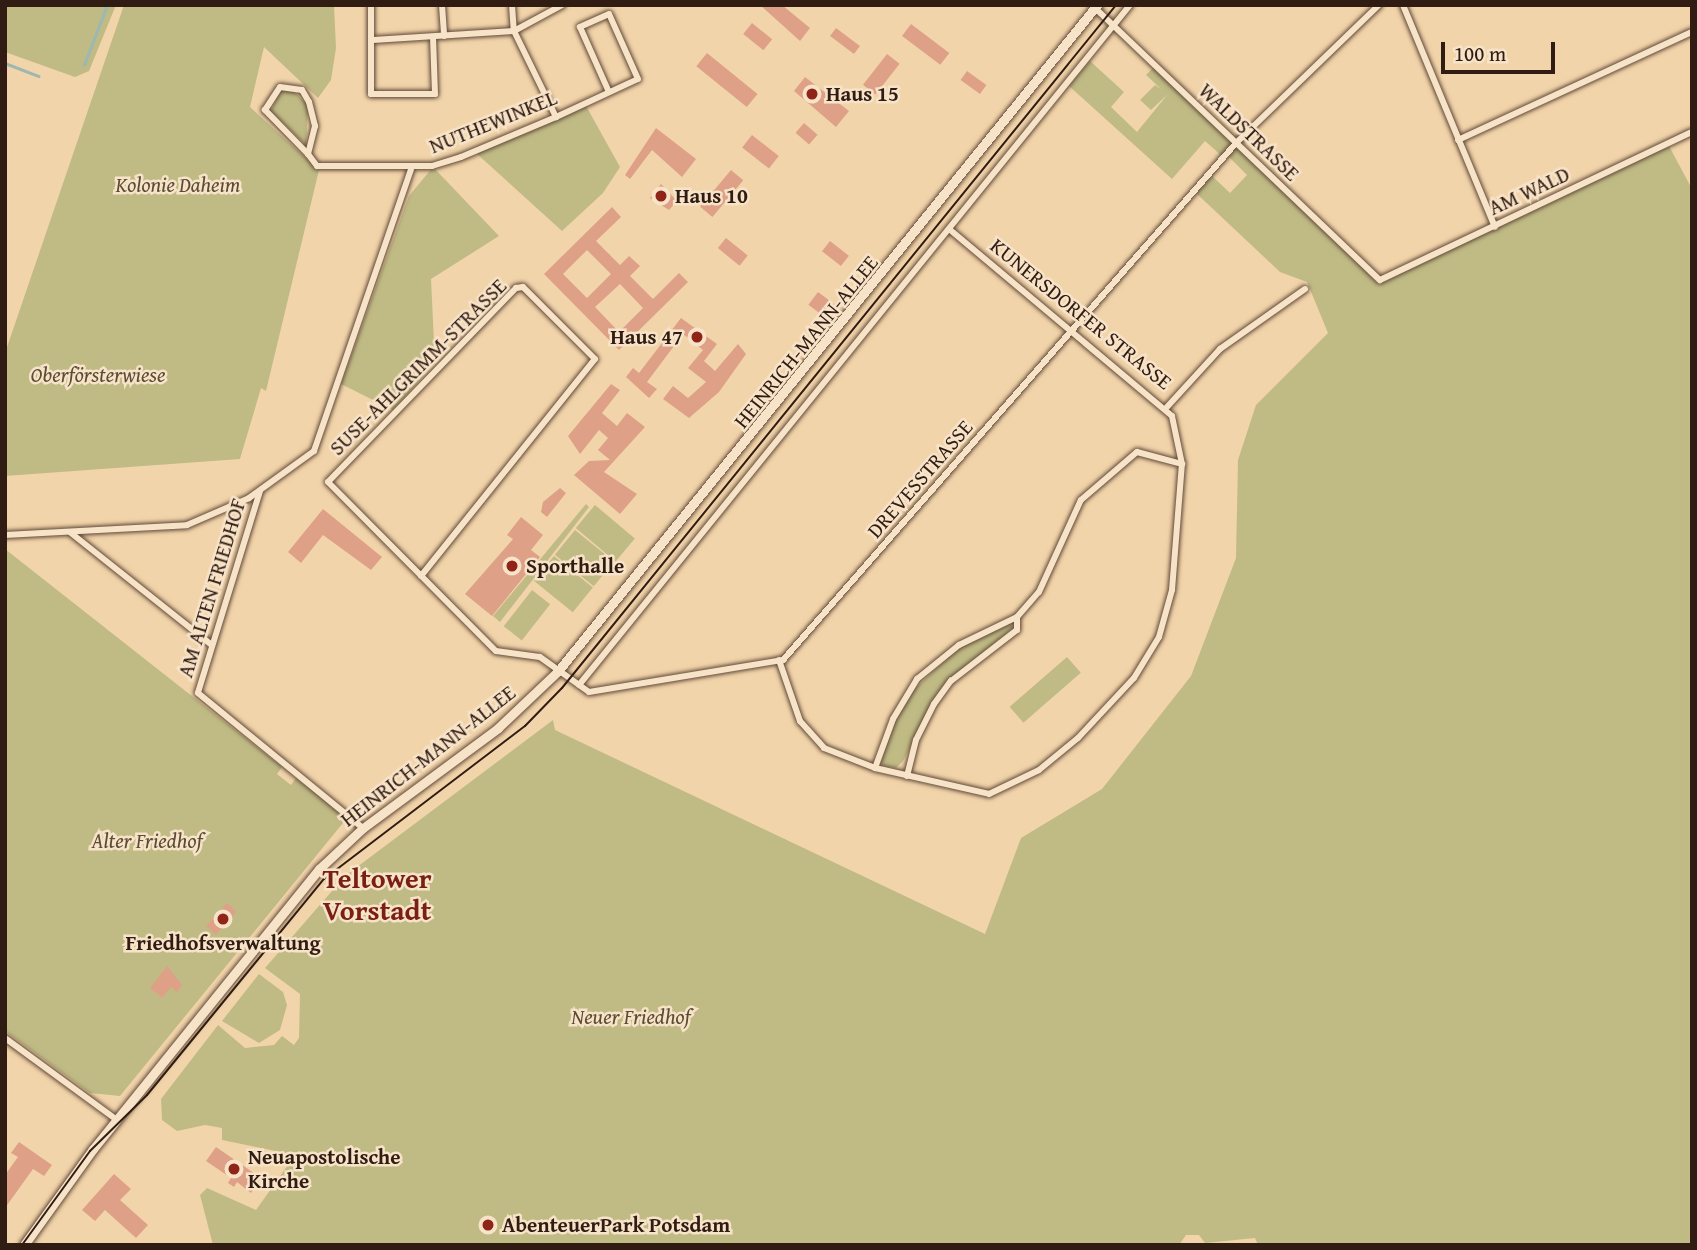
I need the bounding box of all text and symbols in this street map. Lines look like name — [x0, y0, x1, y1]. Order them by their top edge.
scale bar — [1445, 28, 1559, 72]
text: 100 m — [1454, 38, 1506, 69]
street label: WALDSTRASSE — [1194, 78, 1304, 186]
place label: Haus 15 — [826, 81, 899, 107]
street label: NUTHEWINKEL — [426, 85, 560, 159]
marker: Haus 15 — [804, 86, 820, 102]
street label: AM WALD — [1484, 161, 1574, 221]
park label: Kolonie Daheim — [116, 172, 240, 198]
place label: Haus 10 — [675, 183, 748, 209]
marker: Haus 10 — [653, 188, 669, 204]
street label: KUNERSDORFER STRASSE — [985, 233, 1177, 395]
street label: HEINRICH-MANN-ALLEE — [729, 251, 883, 433]
street label: SUSE-AHLGRIMM-STRASSE — [324, 273, 512, 461]
place label: Haus 47 — [610, 324, 683, 350]
marker: Haus 47 — [689, 329, 705, 345]
park label: Oberförsterwiese — [31, 362, 165, 388]
street label: DREVESSTRASSE — [862, 415, 978, 543]
street label: AM ALTEN FRIEDHOF — [173, 495, 251, 681]
place label: Sporthalle — [526, 553, 624, 579]
marker: Sporthalle — [504, 558, 520, 574]
street label: HEINRICH-MANN-ALLEE — [336, 680, 520, 832]
park label: Alter Friedhof — [91, 828, 203, 854]
district label: Teltower Vorstadt — [322, 861, 432, 927]
marker: Friedhofsverwaltung — [215, 911, 231, 927]
place label: Friedhofsverwaltung — [125, 930, 321, 956]
park label: Neuer Friedhof — [571, 1004, 691, 1030]
place label: Neuapostolische Kirche — [248, 1144, 401, 1194]
marker: Neuapostolische Kirche — [226, 1161, 242, 1177]
place label: AbenteuerPark Potsdam — [502, 1212, 730, 1238]
marker: AbenteuerPark Potsdam — [480, 1217, 496, 1233]

